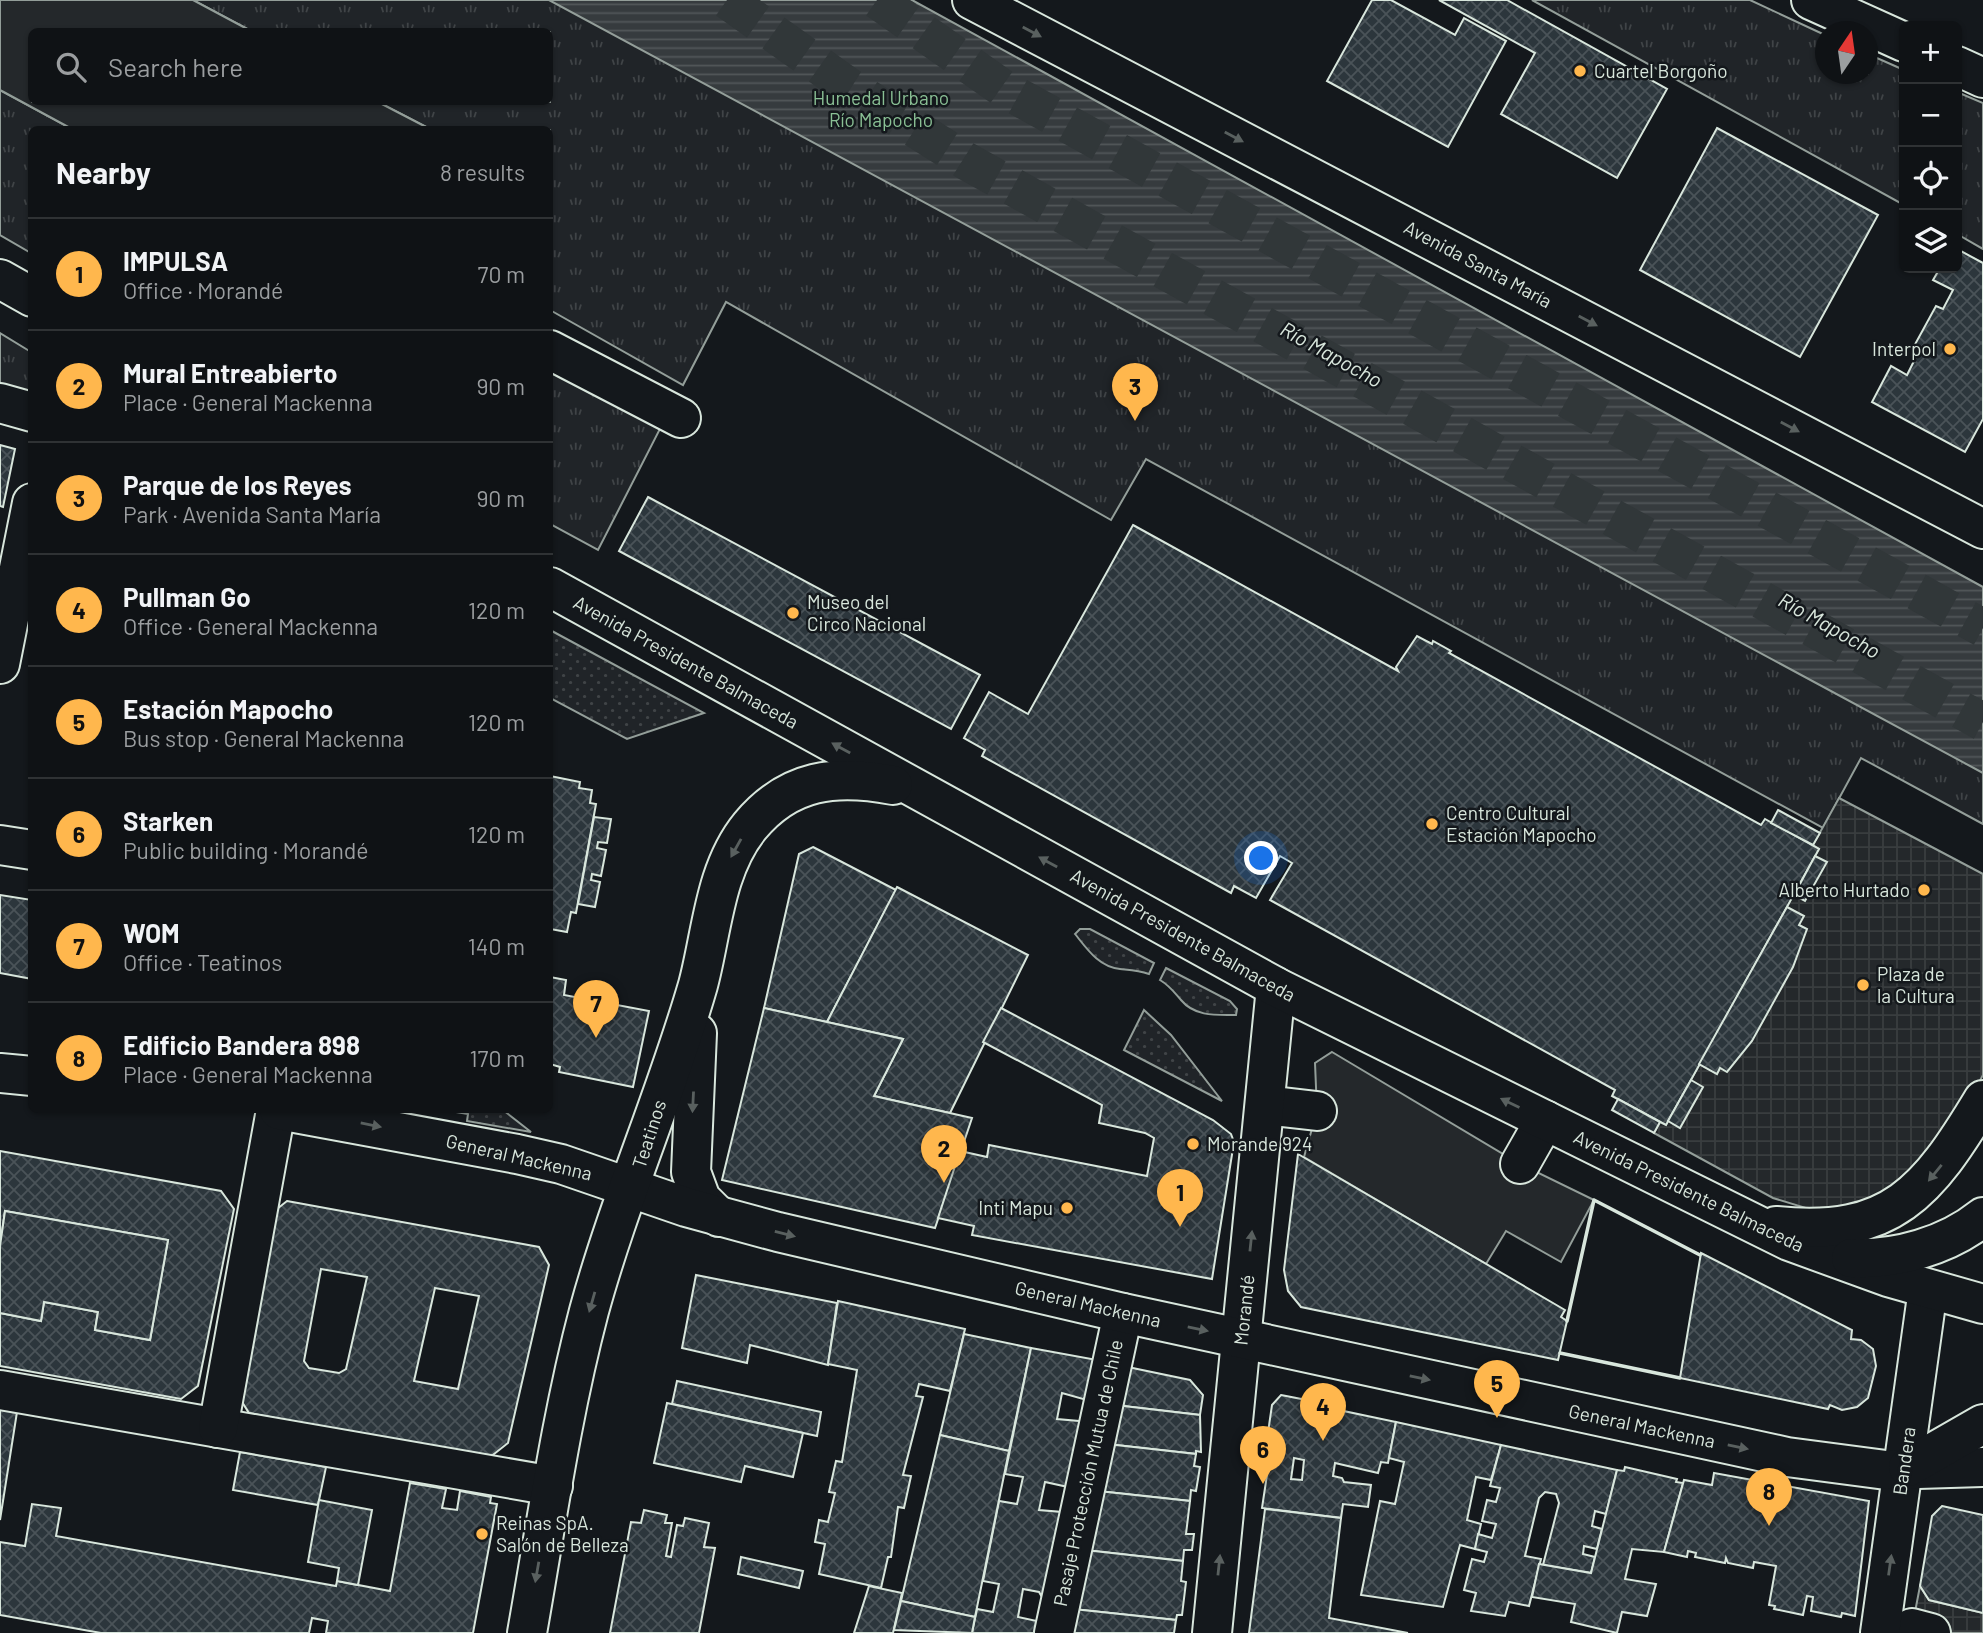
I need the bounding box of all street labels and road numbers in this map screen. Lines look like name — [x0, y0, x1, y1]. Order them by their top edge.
street label: Avenida Santa María — [1400, 215, 1556, 312]
street label: Avenida Presidente Balmaceda — [570, 590, 803, 733]
street label: Avenida Presidente Balmaceda — [1067, 863, 1300, 1006]
street label: Teatinos — [627, 1097, 670, 1171]
street label: Avenida Presidente Balmaceda — [1570, 1125, 1808, 1256]
street label: General Mackenna — [444, 1129, 594, 1185]
street label: Morandé — [1228, 1273, 1259, 1347]
street label: General Mackenna — [1013, 1276, 1163, 1332]
street label: Pasaje Protección Mutua de Chile — [1048, 1337, 1127, 1608]
street label: General Mackenna — [1567, 1399, 1718, 1452]
street label: Bandera — [1887, 1425, 1920, 1497]

